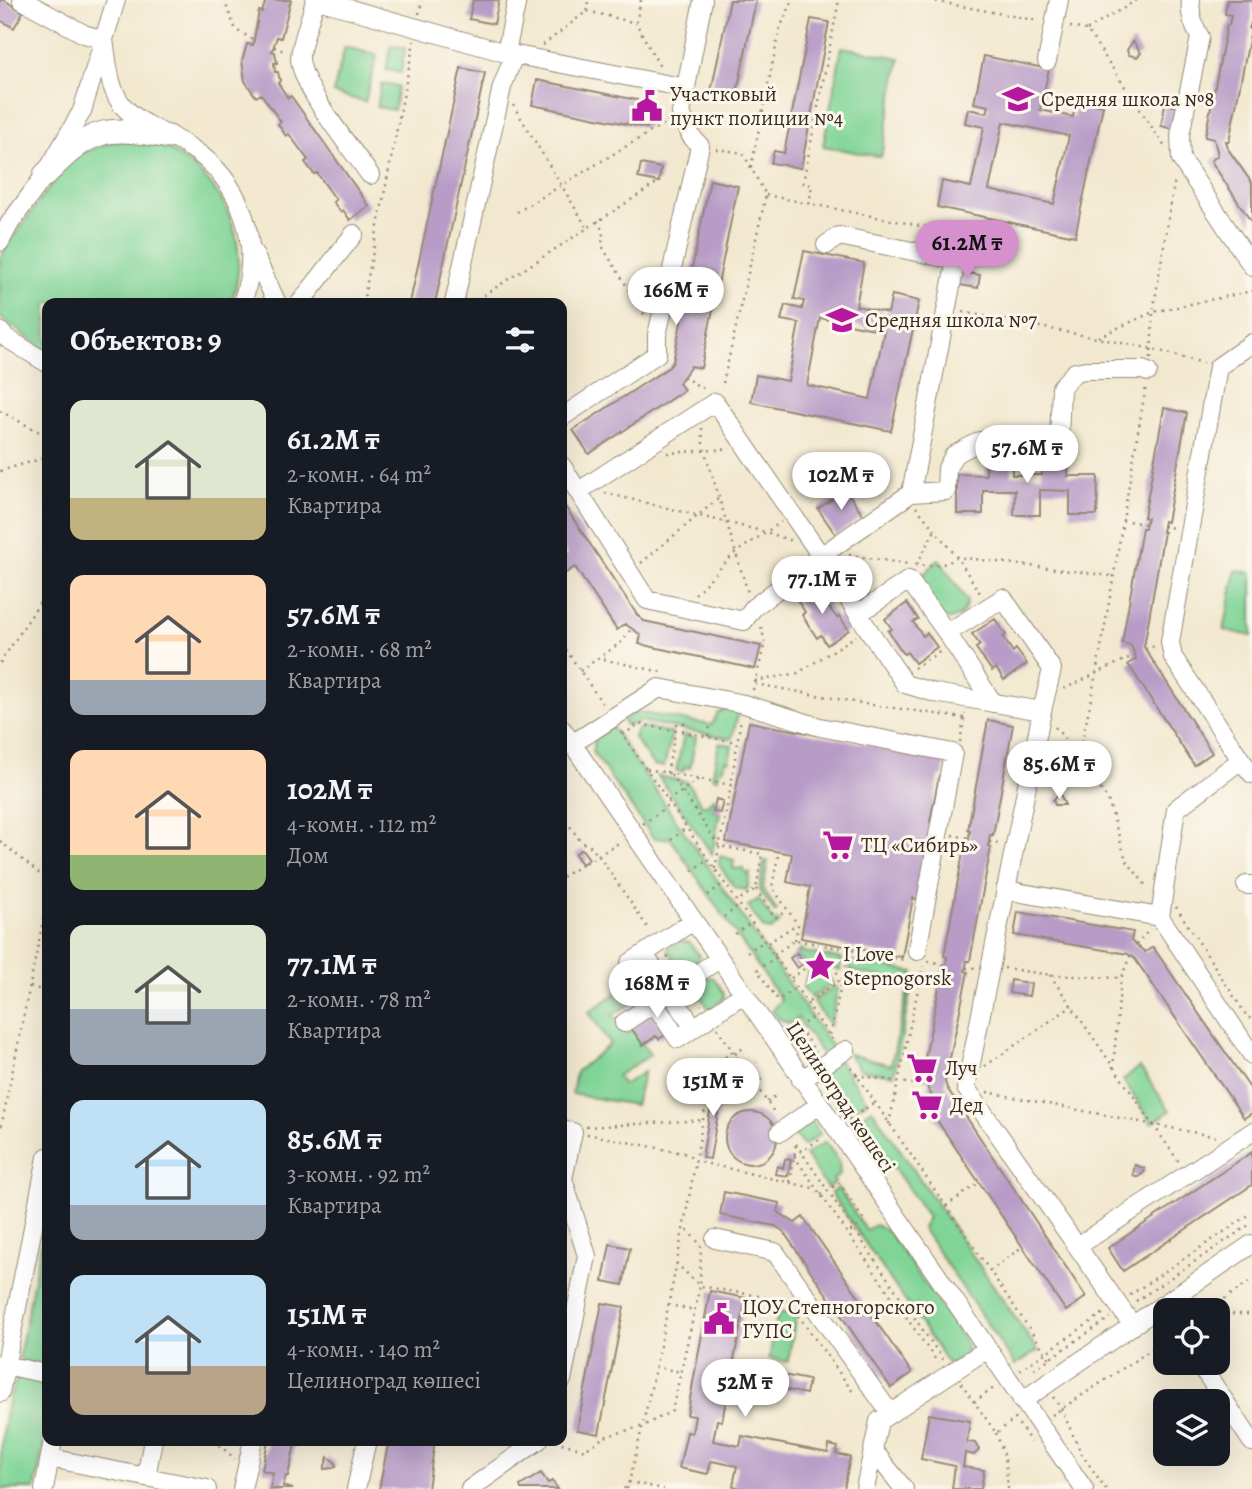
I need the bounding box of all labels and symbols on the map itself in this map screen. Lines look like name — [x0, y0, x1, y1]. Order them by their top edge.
place label: Участковый пункт полиции №4 — [670, 80, 843, 132]
school or university icon: Средняя школа №8 — [1001, 82, 1035, 116]
place label: Средняя школа №8 — [1041, 85, 1214, 113]
public building icon: Участковый пункт полиции №4 — [630, 89, 664, 123]
pin: 61.2M ₸ — [902, 220, 1032, 280]
pin: 166M ₸ — [619, 268, 733, 327]
school or university icon: Средняя школа №7 — [825, 303, 859, 337]
place label: Средняя школа №7 — [865, 306, 1037, 334]
pin: 57.6M ₸ — [962, 426, 1092, 485]
pin: 102M ₸ — [784, 452, 898, 512]
pin: 77.1M ₸ — [757, 556, 887, 616]
pin: 85.6M ₸ — [994, 742, 1124, 801]
supermarket icon: ТЦ «Сибирь» — [821, 828, 855, 862]
place label: ТЦ «Сибирь» — [861, 831, 978, 859]
place label: I Love Stepnogorsk — [843, 940, 952, 992]
place icon: I Love Stepnogorsk — [803, 949, 837, 983]
pin: 168M ₸ — [600, 960, 714, 1020]
street label: Целиноград көшесі — [780, 1016, 902, 1178]
supermarket icon: Луч — [905, 1051, 939, 1085]
place label: Луч — [945, 1054, 978, 1082]
pin: 151M ₸ — [656, 1058, 770, 1118]
supermarket icon: Дед — [910, 1088, 944, 1122]
place label: Дед — [950, 1091, 983, 1119]
place label: ЦОУ Степногорского ГУПС — [742, 1293, 935, 1345]
public building icon: ЦОУ Степногорского ГУПС — [702, 1302, 736, 1336]
pin: 52M ₸ — [696, 1360, 794, 1419]

